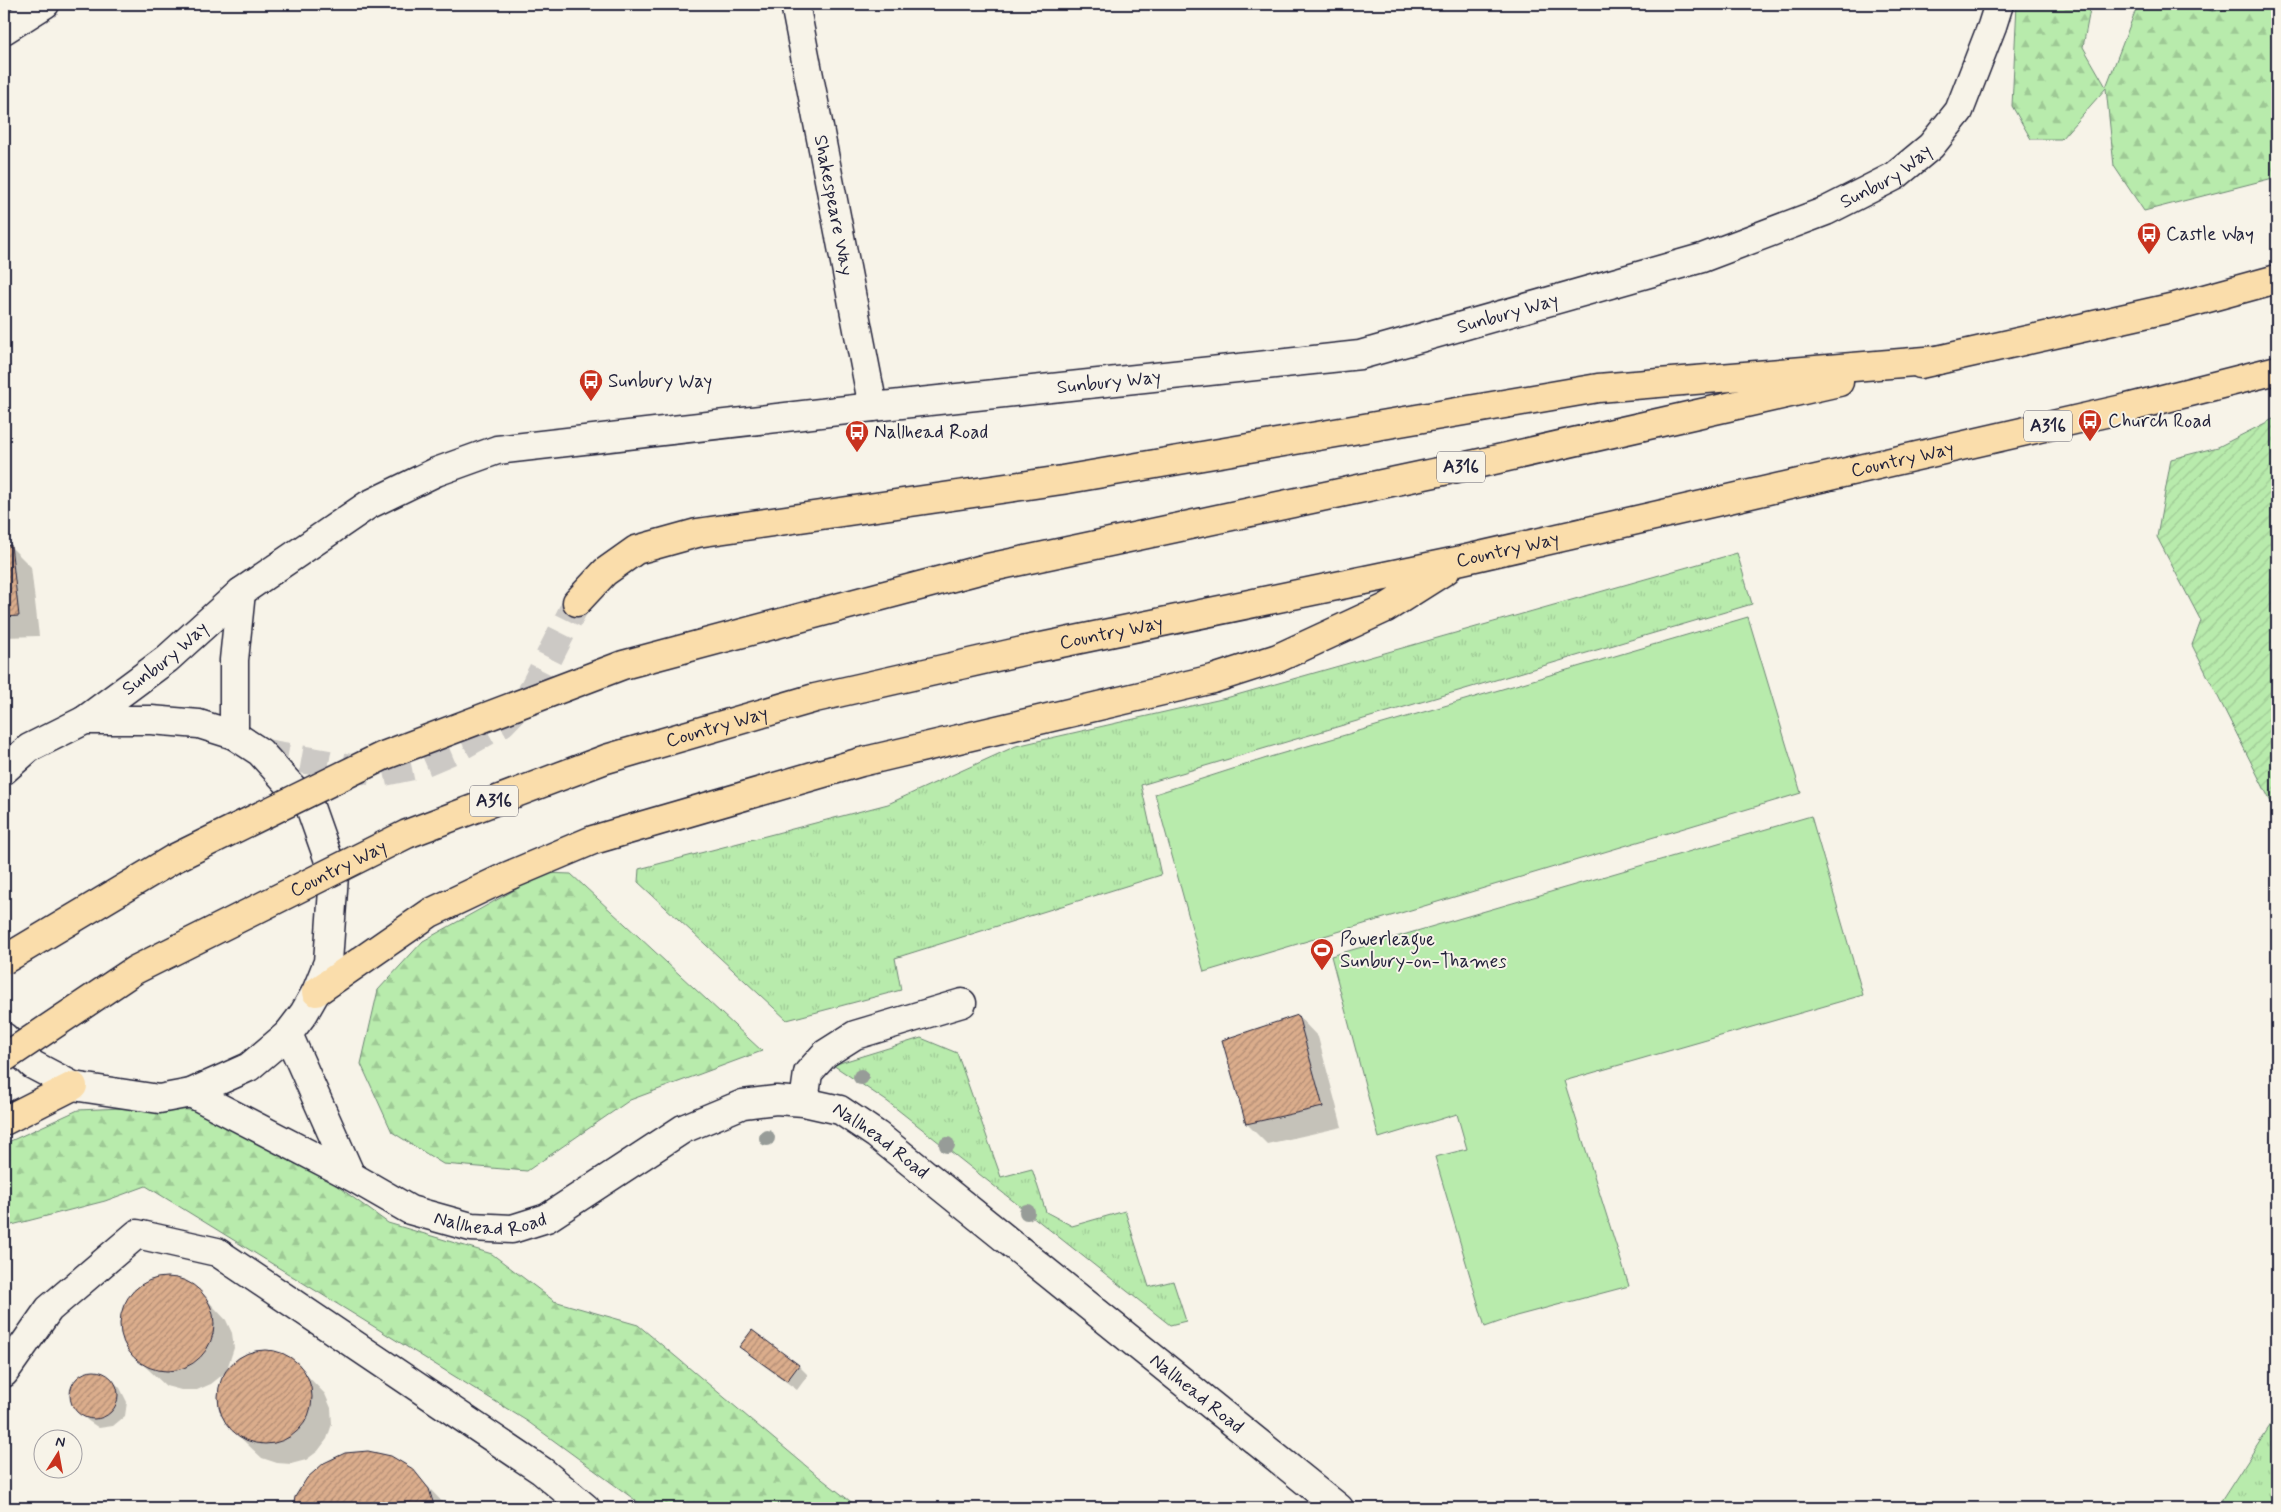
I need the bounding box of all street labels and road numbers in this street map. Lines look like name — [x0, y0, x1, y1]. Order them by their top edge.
street label: Shakespeare Way — [808, 133, 860, 278]
street label: Sunbury Way — [1836, 138, 1938, 214]
street label: Sunbury Way — [1454, 287, 1561, 339]
street label: Sunbury Way — [1056, 364, 1162, 400]
road number: A316 — [2024, 411, 2072, 442]
street label: Country Way — [1849, 435, 1957, 483]
road number: A316 — [1437, 452, 1485, 482]
street label: Country Way — [1454, 526, 1562, 573]
street label: Country Way — [1057, 610, 1165, 655]
street label: Sunbury Way — [117, 616, 214, 701]
street label: Country Way — [663, 700, 771, 753]
road number: A316 — [470, 786, 518, 816]
street label: Country Way — [286, 834, 391, 903]
street label: Nallhead Road — [828, 1096, 934, 1185]
street label: Nallhead Road — [431, 1205, 550, 1242]
street label: Nallhead Road — [1145, 1348, 1249, 1439]

